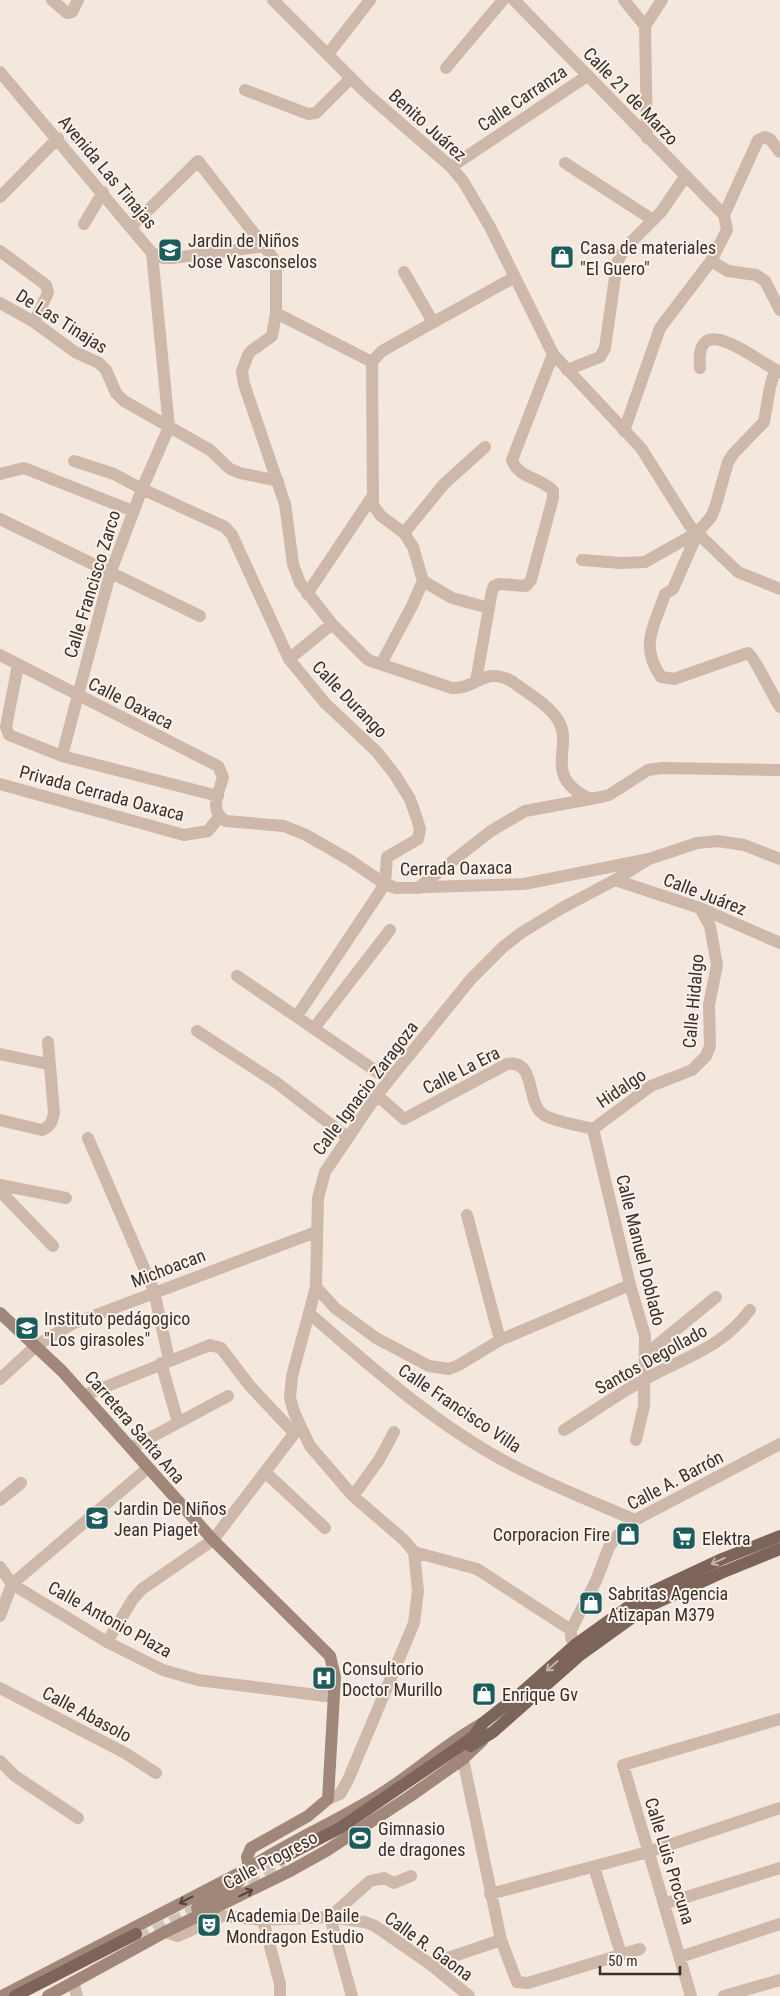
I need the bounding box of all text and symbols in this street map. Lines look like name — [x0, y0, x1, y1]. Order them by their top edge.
street label: Calle 21 de Marzo — [579, 43, 683, 149]
street label: Calle Carranza — [473, 61, 571, 135]
street label: Benito Juárez — [385, 85, 471, 165]
street label: Avenida Las Tinajas — [55, 111, 161, 233]
place label: Jardin de Niños Jose Vasconselos — [188, 230, 317, 272]
school or university icon: Jardin de Niños Jose Vasconselos — [157, 237, 183, 263]
place label: Casa de materiales "El Guero" — [580, 237, 716, 279]
shop icon: Casa de materiales "El Guero" — [549, 244, 575, 270]
street label: De Las Tinajas — [12, 285, 112, 357]
street label: Calle Francisco Zarco — [60, 508, 124, 660]
street label: Calle Durango — [308, 656, 392, 742]
street label: Calle Oaxaca — [85, 673, 177, 733]
street label: Privada Cerrada Oaxaca — [17, 761, 187, 825]
street label: Cerrada Oaxaca — [400, 857, 512, 879]
street label: Calle Juárez — [660, 869, 750, 919]
street label: Calle Hidalgo — [678, 953, 708, 1049]
street label: Calle Ignacio Zaragoza — [308, 1017, 422, 1159]
street label: Calle La Era — [419, 1042, 503, 1098]
street label: Hidalgo — [592, 1064, 650, 1112]
street label: Calle Manuel Doblado — [612, 1172, 670, 1328]
street label: Michoacan — [128, 1244, 208, 1292]
place label: Instituto pedágogico "Los girasoles" — [44, 1308, 190, 1350]
school or university icon: Instituto pedágogico "Los girasoles" — [14, 1315, 40, 1341]
street label: Santos Degollado — [591, 1320, 711, 1398]
street label: Calle Francisco Villa — [395, 1359, 525, 1457]
street label: Carretera Santa Ana — [80, 1366, 190, 1488]
street label: Calle A. Barrón — [623, 1446, 727, 1514]
place label: Jardin De Niños Jean Piaget — [114, 1498, 227, 1540]
school or university icon: Jardin De Niños Jean Piaget — [84, 1505, 110, 1531]
shop icon: Corporacion Fire — [615, 1521, 641, 1547]
place label: Corporacion Fire — [493, 1524, 610, 1545]
supermarket icon: Elektra — [671, 1525, 697, 1551]
place label: Elektra — [702, 1528, 751, 1549]
one-way arrow — [711, 1557, 726, 1566]
street label: Calle Antonio Plaza — [44, 1576, 176, 1662]
place label: Sabritas Agencia Atizapan M379 — [608, 1583, 728, 1625]
shop icon: Sabritas Agencia Atizapan M379 — [578, 1590, 604, 1616]
place label: Consultorio Doctor Murillo — [342, 1658, 443, 1700]
one-way arrow — [545, 1660, 558, 1671]
hospital icon: Consultorio Doctor Murillo — [311, 1665, 337, 1691]
shop icon: Enrique Gv — [471, 1681, 497, 1707]
street label: Calle Abasolo — [39, 1682, 135, 1746]
place label: Enrique Gv — [502, 1684, 578, 1705]
street label: Calle Luis Procuna — [641, 1795, 699, 1927]
place label: Gimnasio de dragones — [378, 1818, 465, 1860]
sports icon: Gimnasio de dragones — [347, 1825, 373, 1851]
street label: Calle Progreso — [219, 1826, 321, 1894]
one-way arrow — [239, 1887, 254, 1897]
one-way arrow — [179, 1895, 194, 1905]
place label: Academia De Baile Mondragon Estudio — [226, 1905, 364, 1947]
street label: Calle R. Gaona — [381, 1907, 477, 1985]
theatre icon: Academia De Baile Mondragon Estudio — [196, 1912, 222, 1938]
scale bar — [600, 1944, 680, 1976]
text: 50 m — [608, 1952, 638, 1970]

